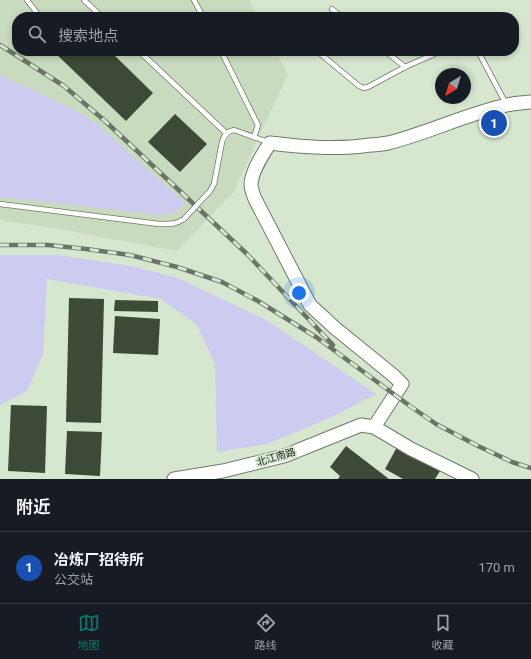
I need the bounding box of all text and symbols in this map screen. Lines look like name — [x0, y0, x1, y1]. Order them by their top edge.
search box — [12, 12, 519, 56]
icon: search — [26, 23, 48, 45]
text: 搜索地点 — [58, 27, 118, 45]
north arrow — [435, 68, 471, 104]
pin: 1 — [481, 108, 507, 138]
your location — [289, 283, 309, 303]
street label: 北江南路 — [255, 446, 297, 468]
text: 附近 — [16, 497, 50, 517]
text: 冶炼厂招待所 — [54, 551, 144, 569]
text: 1 — [25, 560, 33, 575]
text: 170 m — [478, 560, 515, 575]
text: 公交站 — [54, 572, 93, 587]
tab: 地图 — [78, 612, 100, 652]
tab: 路线 — [255, 612, 277, 652]
tab: 收藏 — [432, 612, 454, 652]

